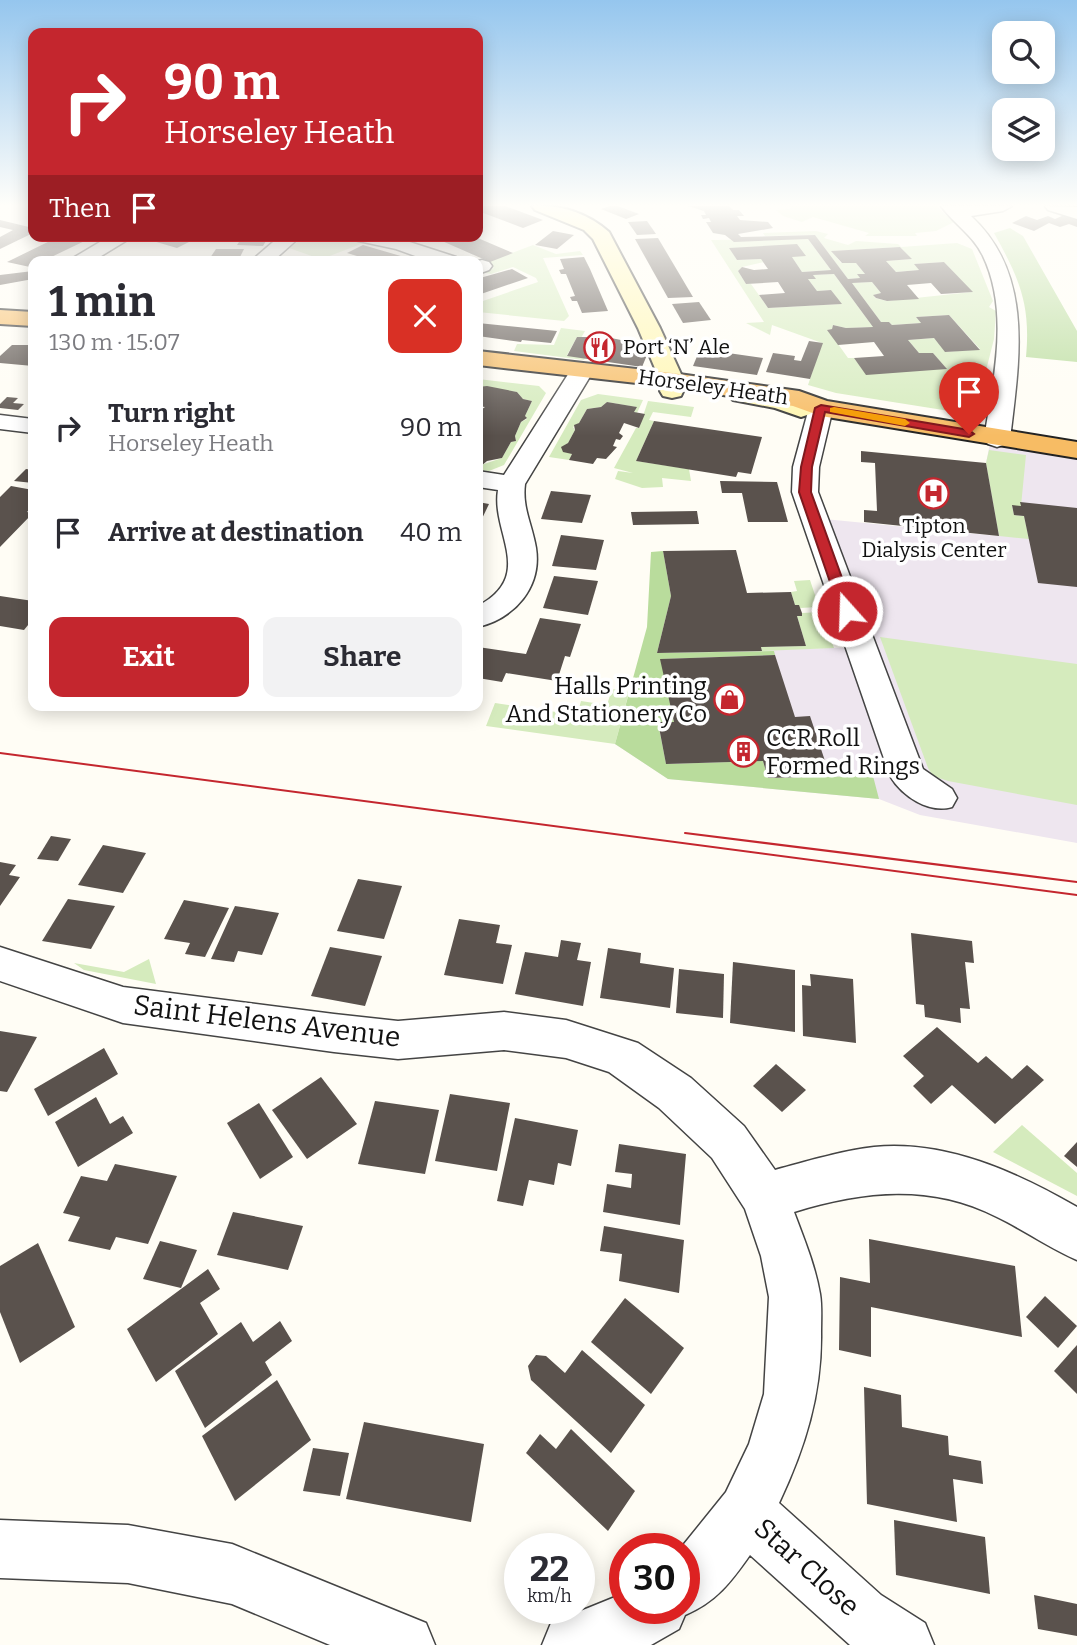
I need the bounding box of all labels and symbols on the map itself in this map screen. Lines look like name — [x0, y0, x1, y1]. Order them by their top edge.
restaurant icon: Port ‘N’ Ale — [583, 330, 617, 364]
place label: Port ‘N’ Ale — [623, 334, 730, 360]
pin — [939, 362, 999, 434]
street label: Horseley Heath — [636, 364, 790, 410]
hospital icon: Tipton Dialysis Center — [917, 477, 951, 511]
place label: Tipton Dialysis Center — [862, 513, 1006, 563]
position arrow — [810, 574, 884, 648]
place label: Halls Printing And Stationery Co — [506, 672, 707, 728]
shop icon: Halls Printing And Stationery Co — [713, 683, 747, 717]
place label: CCR Roll Formed Rings — [766, 724, 920, 780]
building icon: CCR Roll Formed Rings — [726, 735, 760, 769]
street label: Saint Helens Avenue — [132, 988, 402, 1054]
street label: Star Close — [748, 1511, 866, 1623]
speed limit sign: 30 — [609, 1533, 700, 1624]

